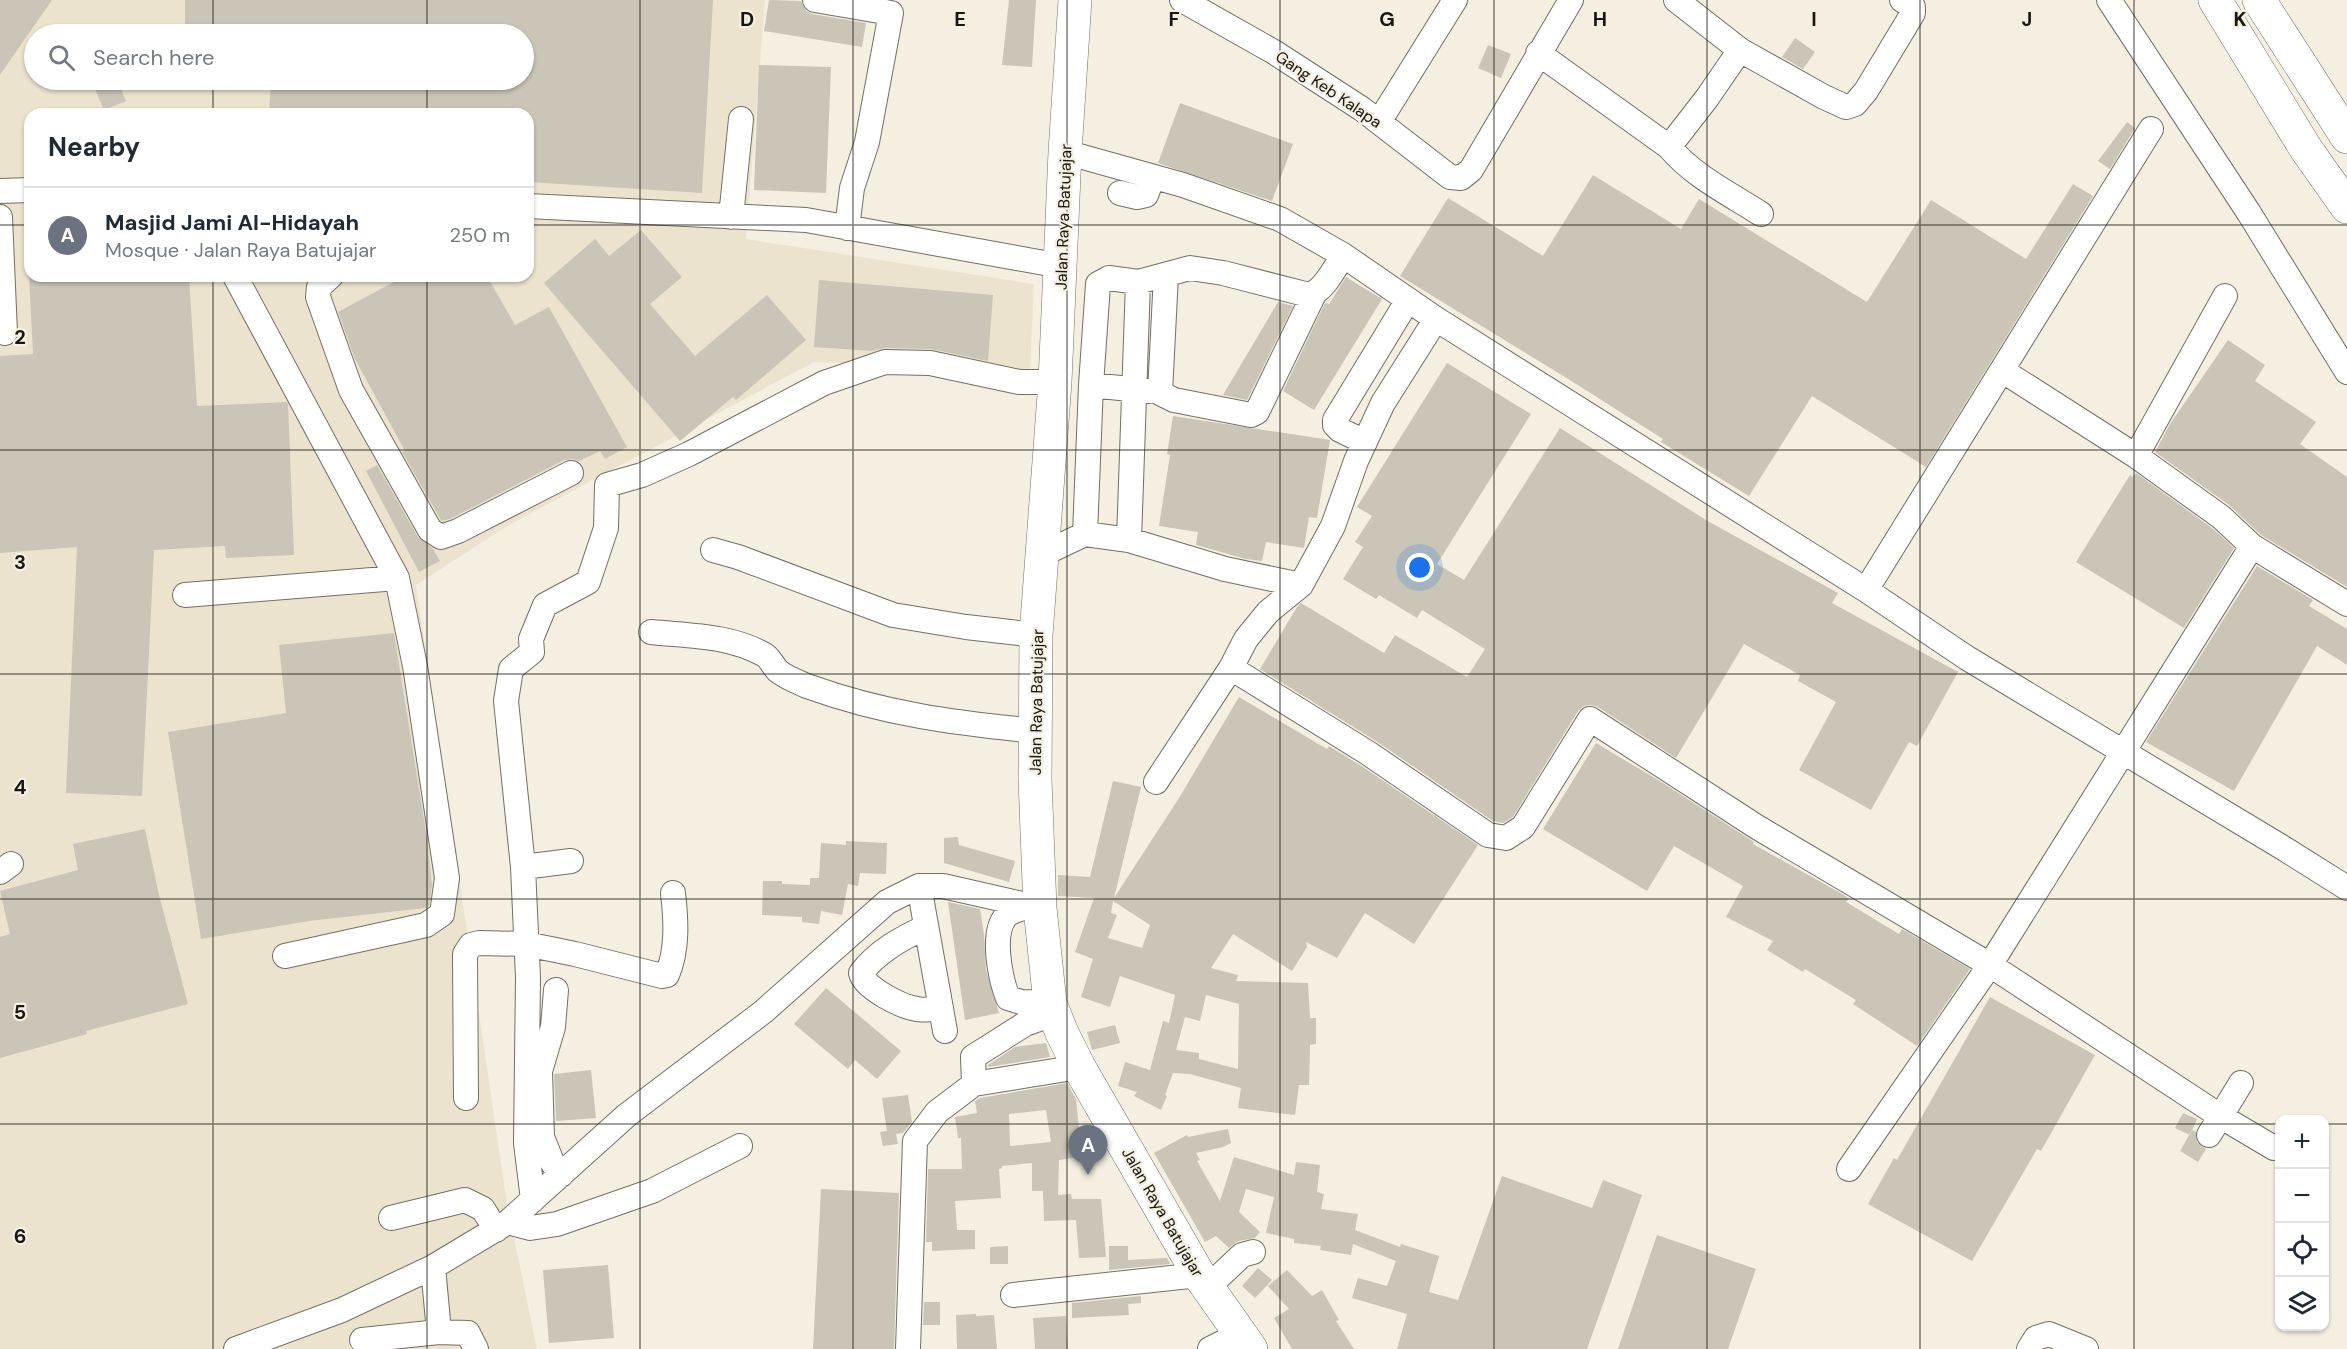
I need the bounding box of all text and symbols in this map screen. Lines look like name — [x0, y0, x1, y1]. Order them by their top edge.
text: D — [740, 6, 754, 32]
text: E — [954, 6, 966, 32]
text: F — [1168, 6, 1180, 32]
text: G — [1379, 6, 1395, 32]
text: H — [1593, 6, 1607, 32]
text: I — [1811, 6, 1817, 32]
text: J — [2022, 6, 2032, 32]
text: K — [2233, 6, 2247, 32]
search box — [24, 24, 534, 90]
icon: search — [45, 41, 78, 74]
text: Search here — [93, 43, 214, 72]
street label: Gang Keb Kalapa — [1271, 46, 1386, 133]
text: Nearby — [48, 130, 140, 164]
street label: Jalan Raya Batujajar — [1050, 144, 1077, 290]
text: Masjid Jami Al-Hidayah — [105, 208, 359, 237]
text: A — [60, 222, 75, 248]
text: 250 m — [449, 222, 510, 248]
text: Mosque · Jalan Raya Batujajar — [105, 237, 376, 263]
text: 2 — [14, 324, 26, 350]
text: 3 — [14, 549, 26, 575]
your location — [1405, 553, 1434, 582]
street label: Jalan Raya Batujajar — [1025, 629, 1048, 775]
text: 4 — [14, 774, 27, 800]
text: 5 — [14, 999, 26, 1025]
map controls — [2275, 1115, 2329, 1331]
button: + — [2275, 1115, 2329, 1169]
pin: A — [1068, 1126, 1108, 1175]
street label: Jalan Raya Batujajar — [1117, 1144, 1208, 1281]
button: − — [2275, 1169, 2329, 1223]
text: 6 — [14, 1223, 26, 1249]
button: locate — [2275, 1223, 2329, 1277]
button: layers — [2275, 1277, 2329, 1331]

